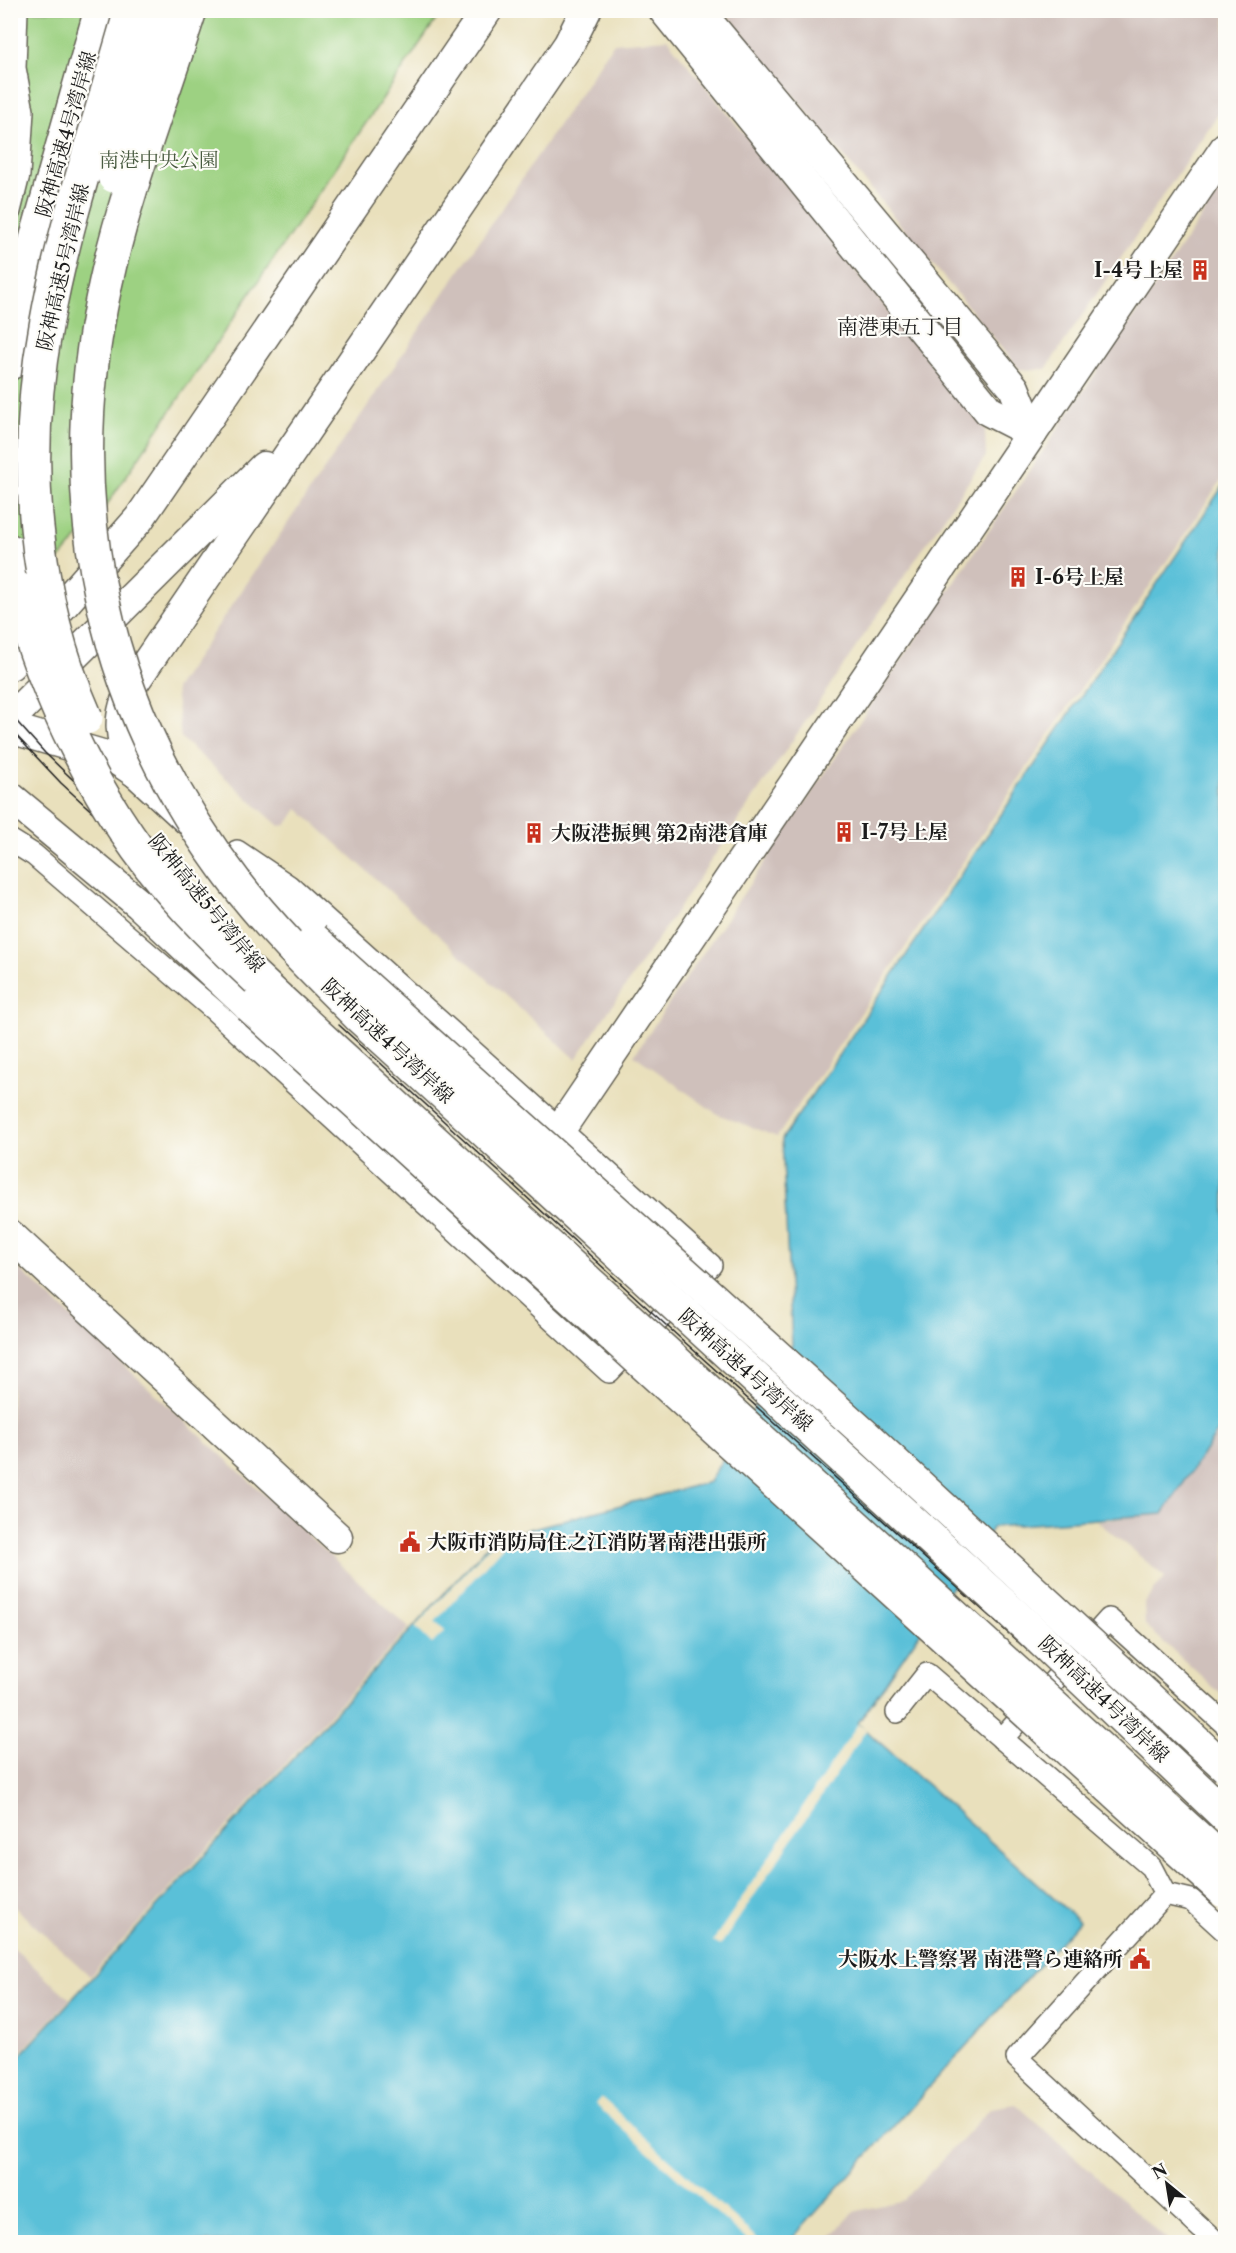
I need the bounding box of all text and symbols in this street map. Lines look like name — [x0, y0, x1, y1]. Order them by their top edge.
street label: 阪神高速4号湾岸線 — [31, 48, 101, 220]
park label: 南港中央公園 — [99, 148, 219, 172]
street label: 阪神高速5号湾岸線 — [32, 181, 94, 353]
place label: I-4号上屋 — [1094, 258, 1183, 282]
building icon: I-4号上屋 — [1188, 258, 1212, 282]
district label: 南港東五丁目 — [837, 314, 963, 339]
building icon: I-6号上屋 — [1006, 565, 1030, 589]
place label: I-6号上屋 — [1035, 565, 1124, 589]
building icon: I-7号上屋 — [832, 820, 856, 844]
place label: I-7号上屋 — [861, 820, 948, 844]
building icon: 大阪港振興 第2南港倉庫 — [522, 821, 546, 845]
place label: 大阪港振興 第2南港倉庫 — [551, 821, 768, 845]
street label: 阪神高速5号湾岸線 — [144, 829, 270, 977]
street label: 阪神高速4号湾岸線 — [317, 974, 459, 1108]
street label: 阪神高速4号湾岸線 — [674, 1304, 818, 1436]
public building icon: 大阪市消防局住之江消防署南港出張所 — [398, 1530, 422, 1554]
place label: 大阪市消防局住之江消防署南港出張所 — [427, 1530, 767, 1554]
street label: 阪神高速4号湾岸線 — [1034, 1631, 1174, 1767]
place label: 大阪水上警察署 南港警ら連絡所 — [838, 1947, 1123, 1971]
public building icon: 大阪水上警察署 南港警ら連絡所 — [1128, 1947, 1152, 1971]
north arrow — [1137, 2154, 1197, 2214]
text: N — [1148, 2159, 1171, 2183]

